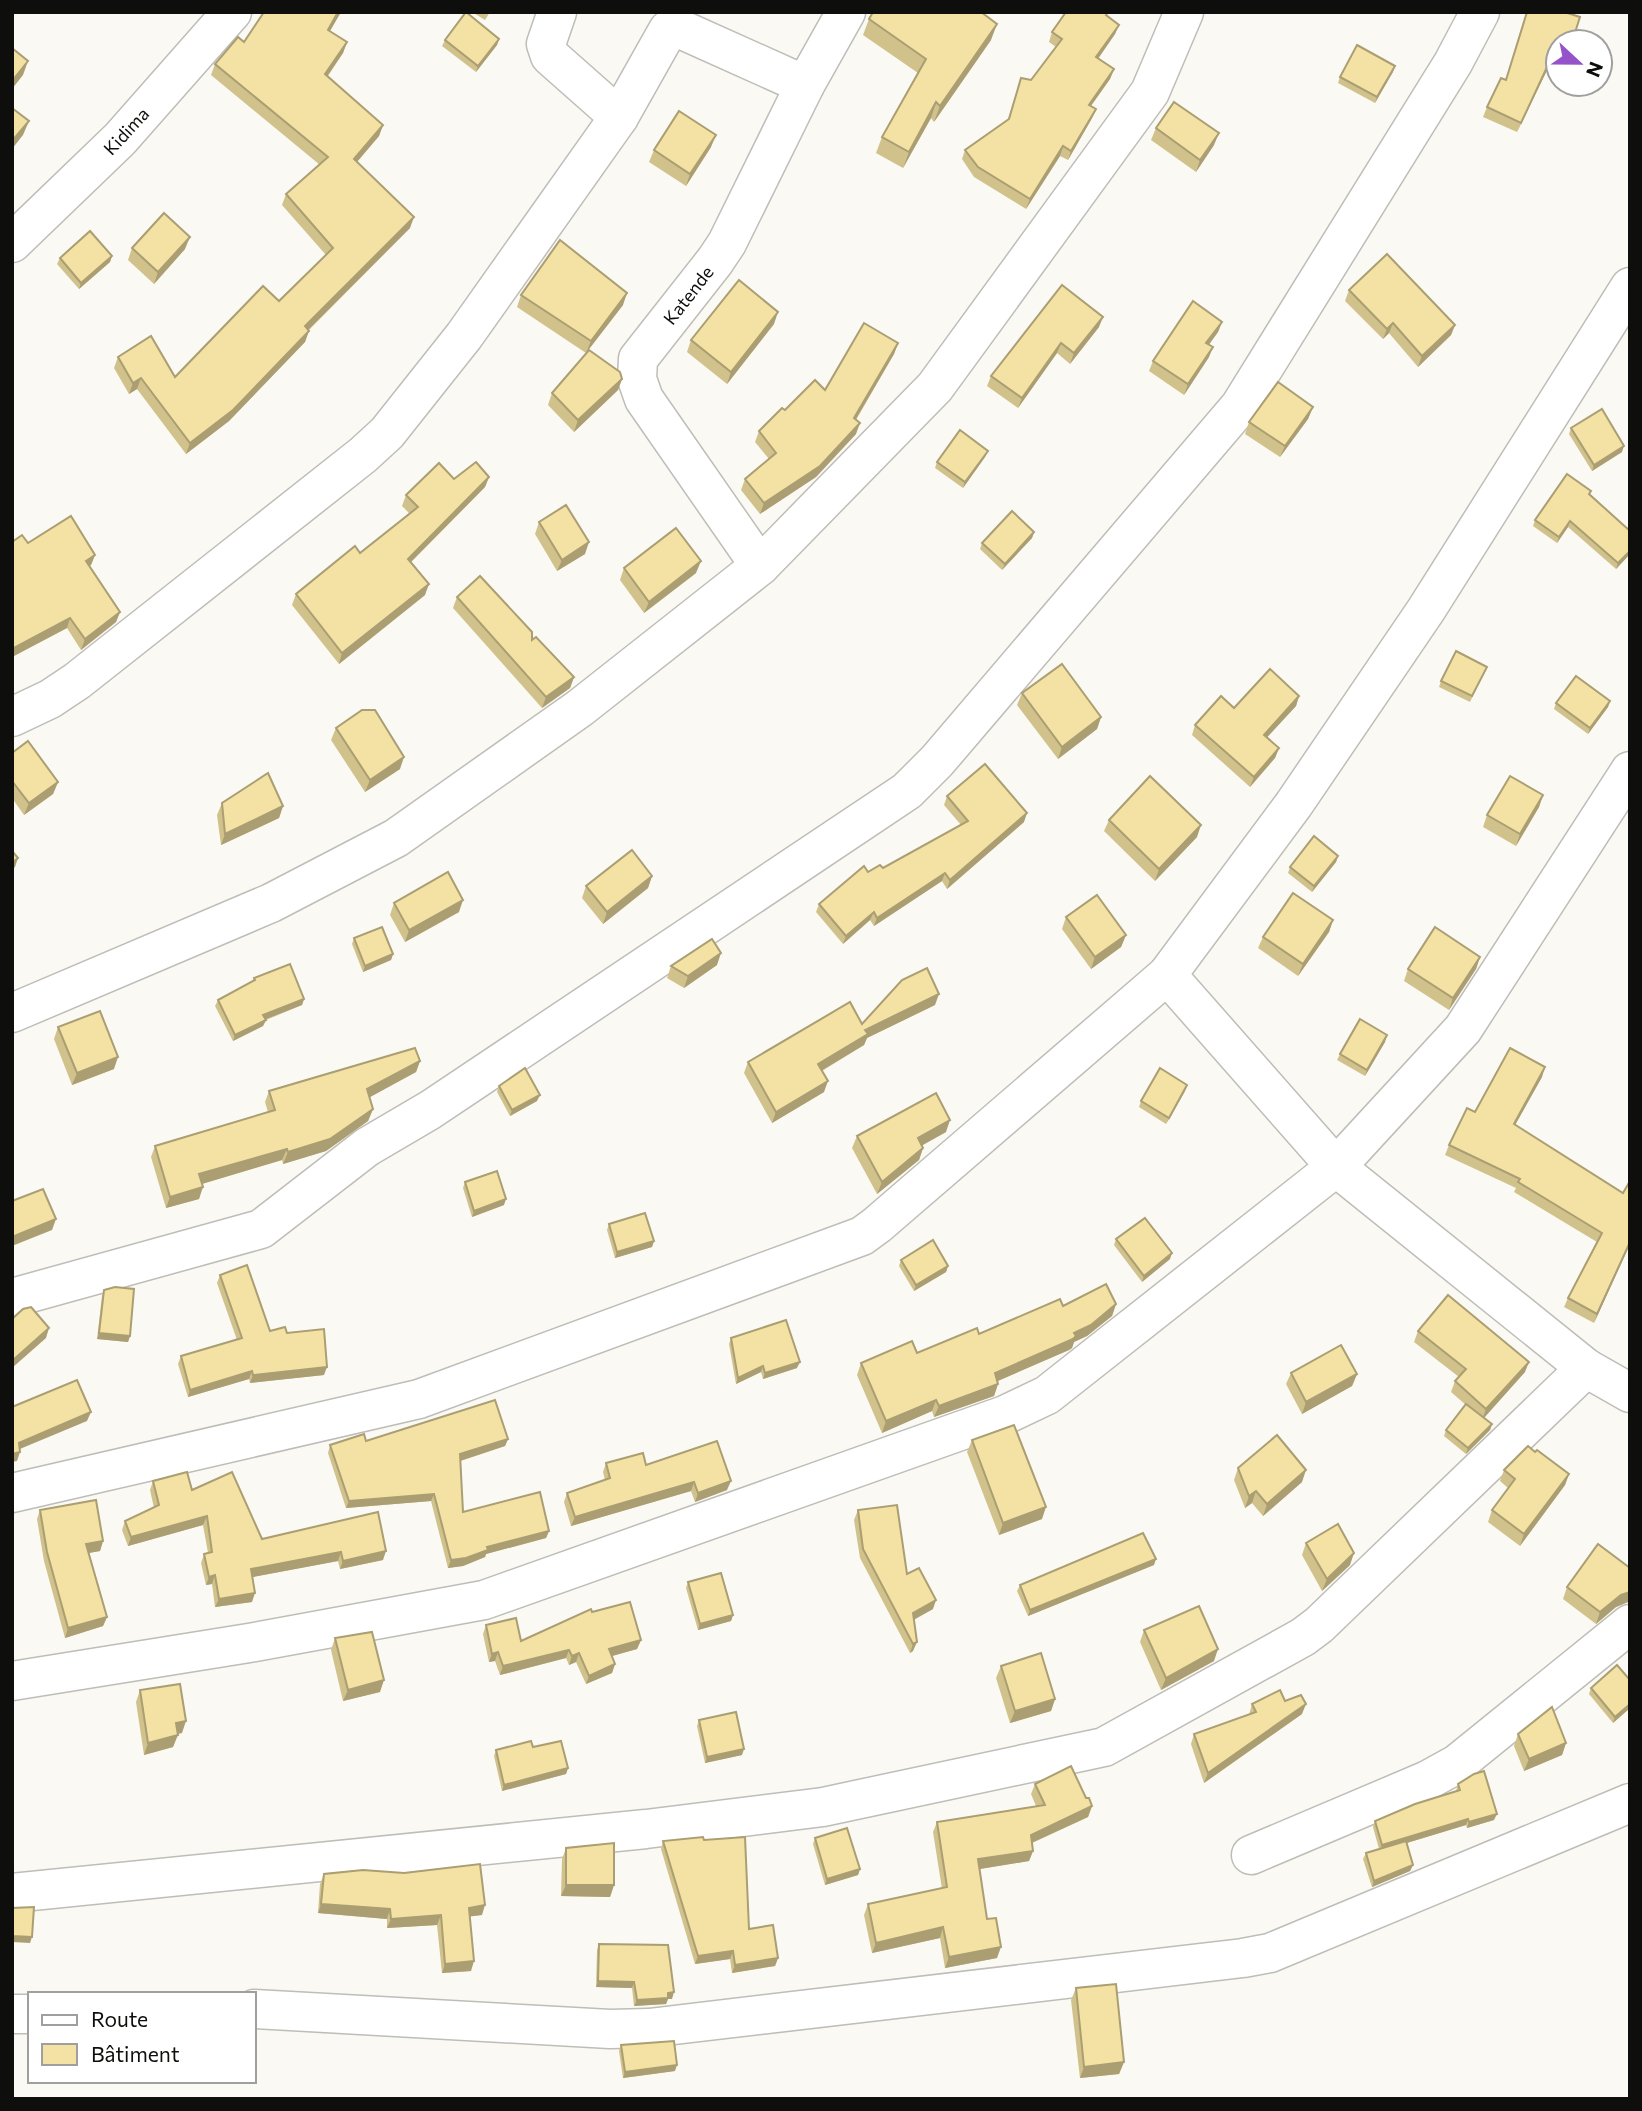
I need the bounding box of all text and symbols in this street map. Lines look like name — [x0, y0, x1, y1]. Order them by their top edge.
north arrow — [1544, 28, 1614, 98]
text: N — [1582, 59, 1609, 80]
street label: Kidima — [99, 103, 153, 159]
street label: Katende — [658, 261, 718, 329]
legend — [28, 1992, 256, 2083]
text: Route — [91, 2006, 148, 2031]
text: Bâtiment — [91, 2041, 180, 2066]

